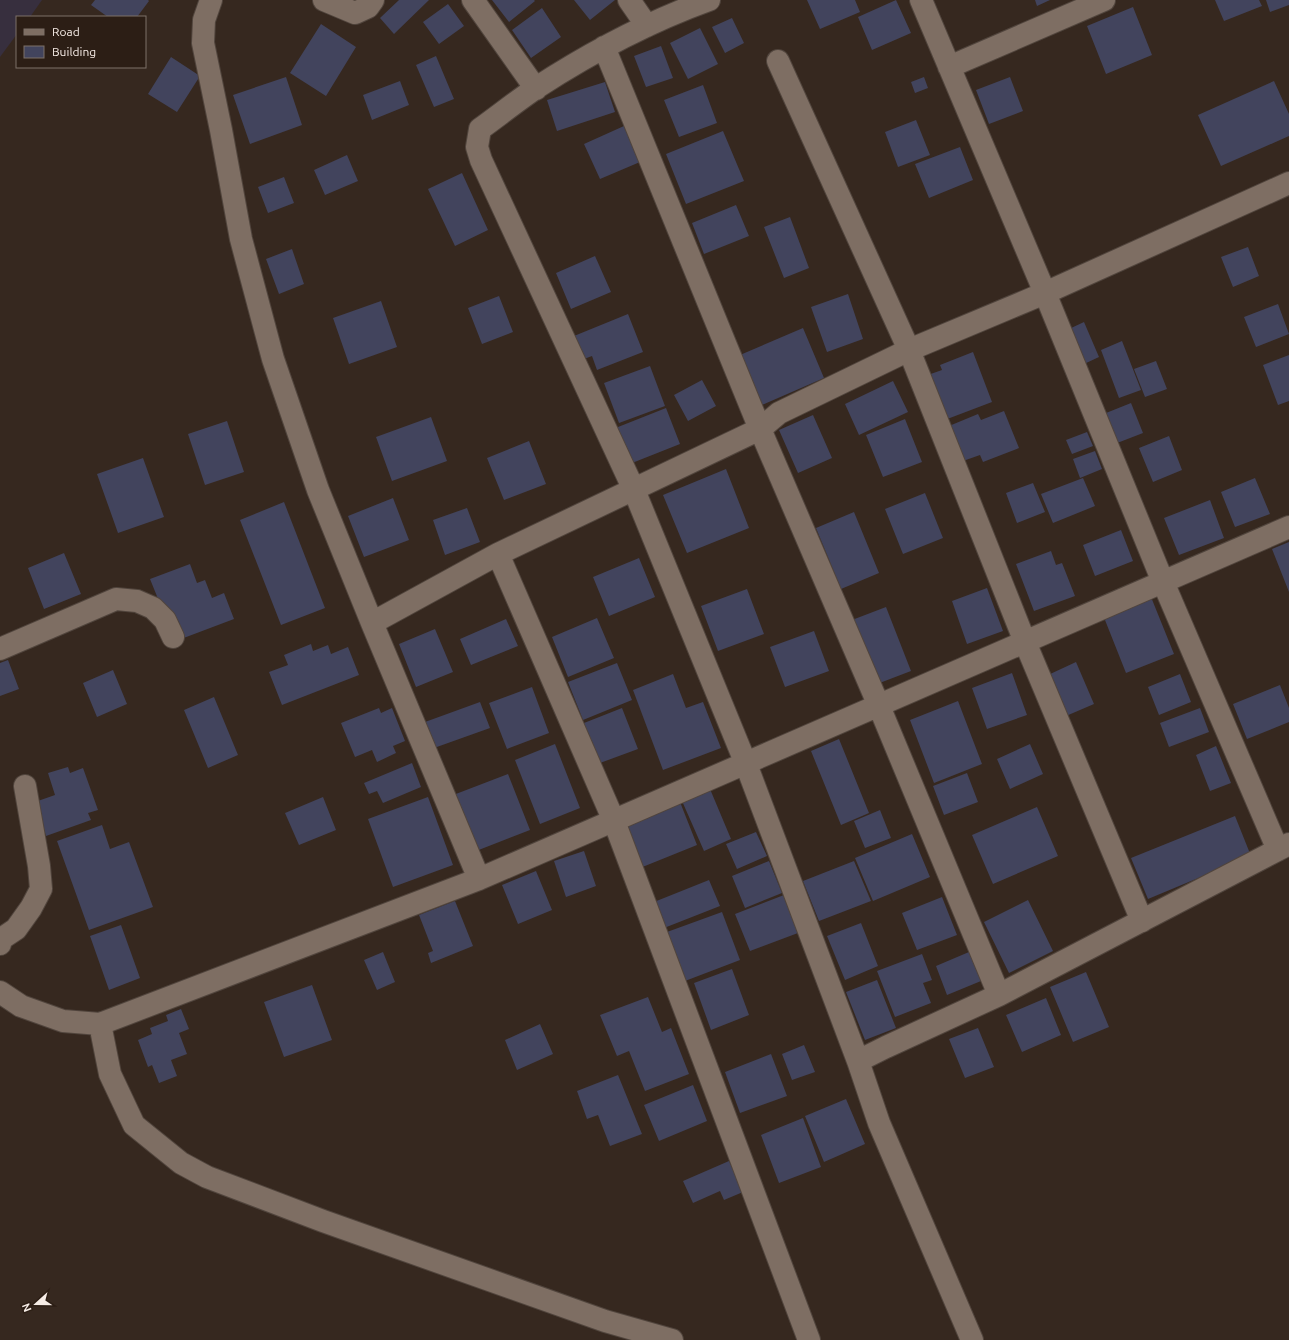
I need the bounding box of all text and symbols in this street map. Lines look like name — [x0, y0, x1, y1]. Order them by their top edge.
legend — [16, 16, 146, 68]
text: Road — [52, 25, 80, 38]
text: Building — [52, 45, 96, 58]
north arrow — [16, 1284, 56, 1324]
text: N — [20, 1302, 34, 1314]

